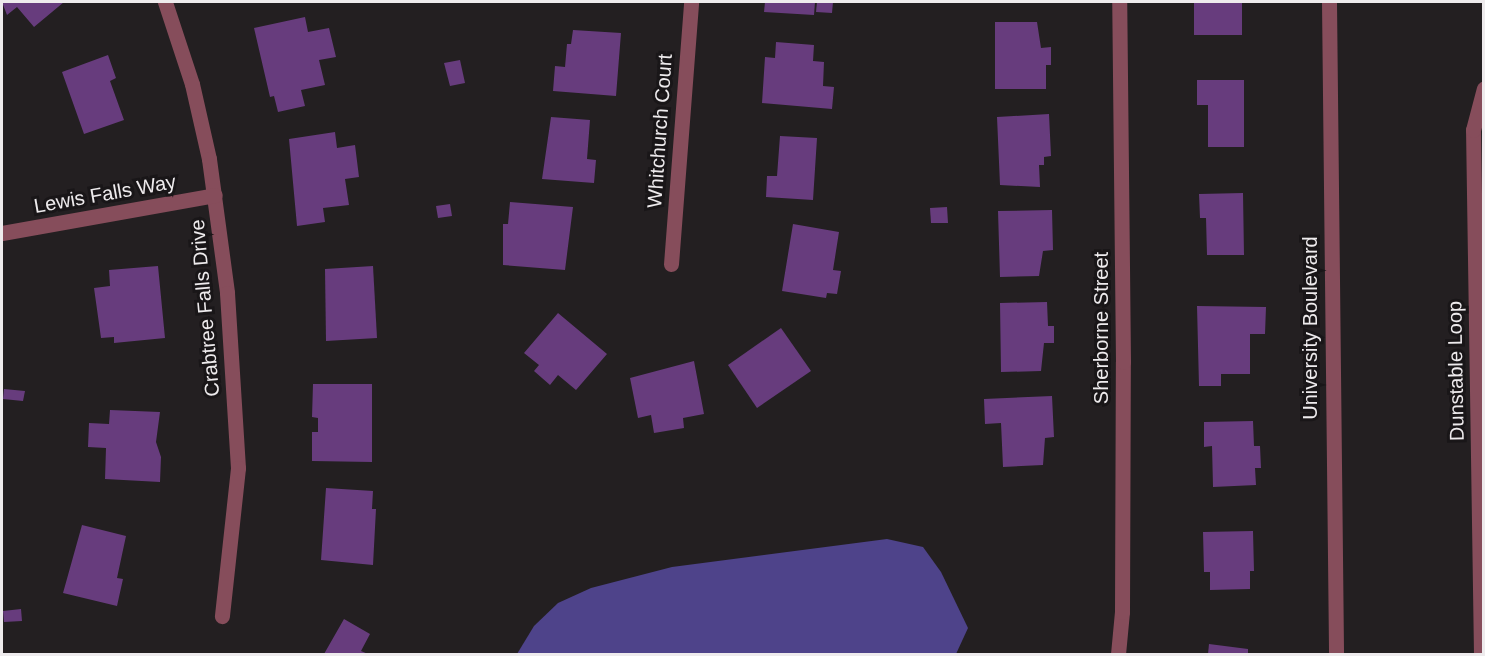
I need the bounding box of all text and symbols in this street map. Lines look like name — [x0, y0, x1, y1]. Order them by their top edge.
street label: Whitchurch Court — [643, 53, 677, 209]
street label: Lewis Falls Way — [32, 170, 178, 218]
street label: Crabtree Falls Drive — [185, 218, 225, 398]
street label: University Boulevard — [1298, 236, 1322, 420]
street label: Sherborne Street — [1089, 252, 1113, 404]
street label: Dunstable Loop — [1443, 301, 1469, 441]

